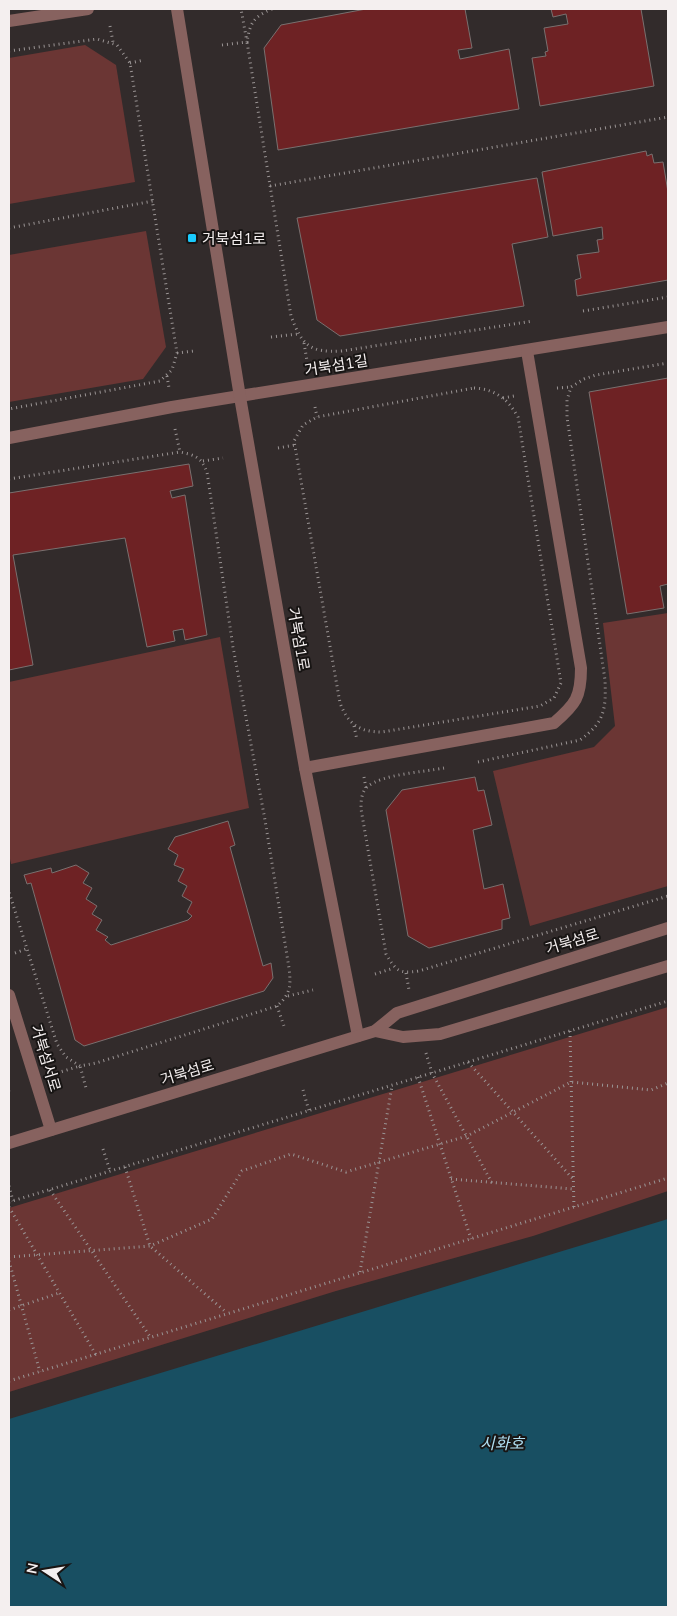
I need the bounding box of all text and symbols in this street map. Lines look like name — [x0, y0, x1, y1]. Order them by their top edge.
place label: 거북섬1로 — [202, 229, 266, 248]
marker: 거북섬1로 — [186, 232, 198, 244]
street label: 거북섬1길 — [303, 351, 369, 379]
street label: 거북섬1로 — [284, 606, 314, 672]
street label: 거북섬로 — [543, 924, 601, 958]
street label: 거북섬서로 — [27, 1022, 65, 1094]
street label: 거북섬로 — [158, 1055, 216, 1089]
water label: 시화호 — [480, 1433, 525, 1453]
north arrow — [20, 1546, 70, 1596]
text: N — [22, 1561, 42, 1575]

